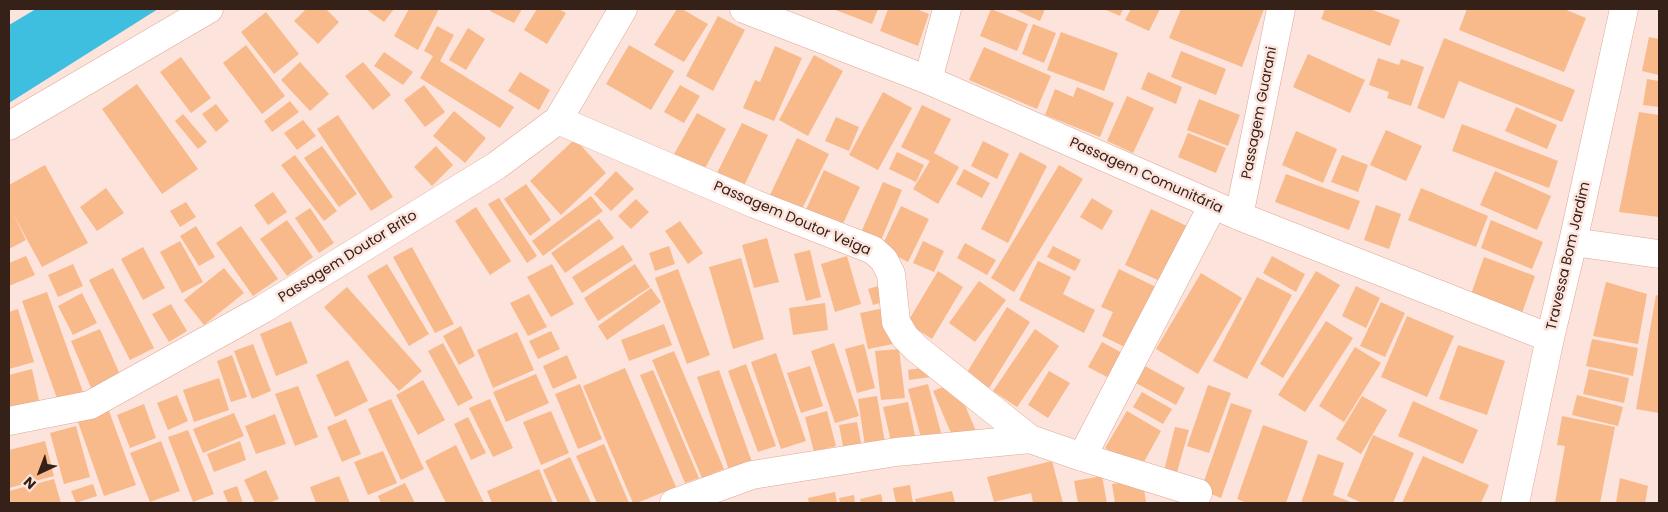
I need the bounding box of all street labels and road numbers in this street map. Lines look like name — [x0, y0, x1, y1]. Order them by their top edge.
street label: Passagem Guarani — [1239, 45, 1281, 181]
street label: Passagem Comunitária — [1067, 135, 1225, 217]
street label: Passagem Doutor Veiga — [711, 178, 873, 260]
street label: Travessa Bom Jardim — [1544, 180, 1594, 332]
street label: Passagem Doutor Brito — [276, 207, 420, 307]

